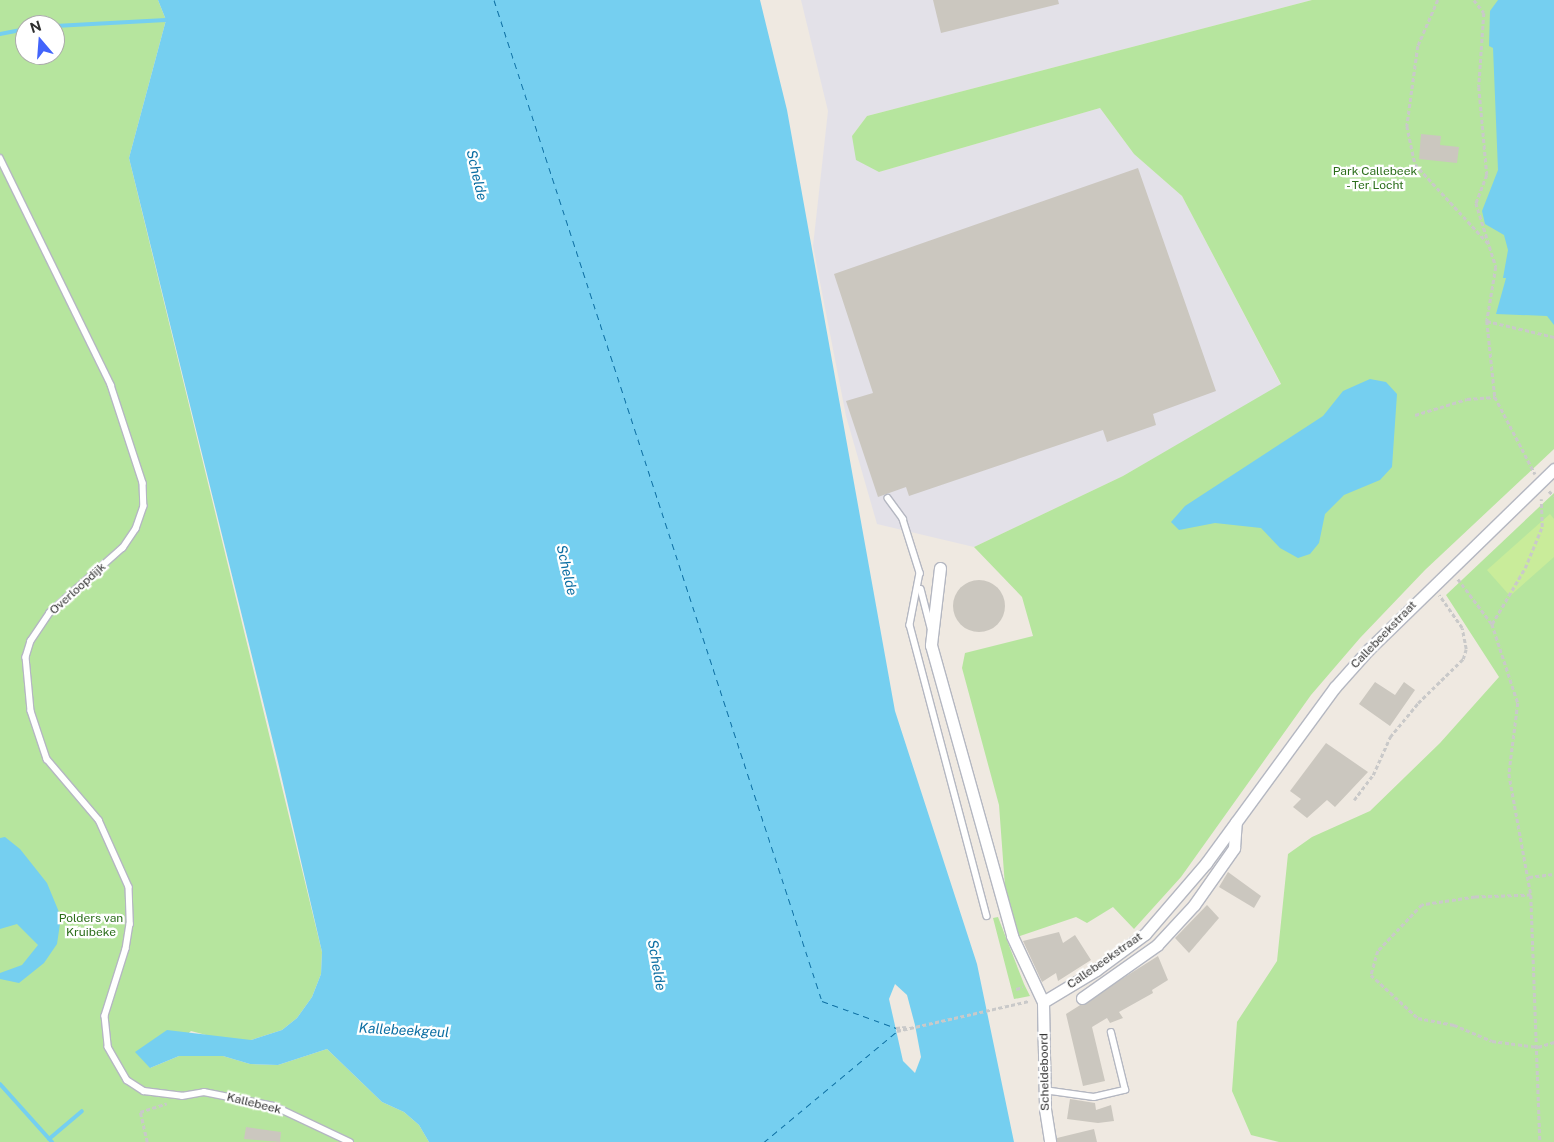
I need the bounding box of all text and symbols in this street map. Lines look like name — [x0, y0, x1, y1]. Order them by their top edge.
north arrow — [15, 15, 65, 65]
text: N — [28, 17, 43, 36]
water label: Schelde — [463, 148, 491, 202]
park label: Park Callebeek - Ter Locht — [1333, 165, 1417, 193]
water label: Schelde — [553, 543, 581, 597]
street label: Overloopdijk — [47, 560, 109, 618]
street label: Callebeekstraat — [1348, 598, 1420, 672]
park label: Polders van Kruibeke — [59, 912, 123, 940]
street label: Callebeekstraat — [1065, 930, 1145, 992]
water label: Schelde — [644, 938, 670, 992]
water label: Kallebeekgeul — [358, 1019, 450, 1041]
street label: Scheldeboord — [1037, 1033, 1053, 1111]
street label: Kallebeek — [225, 1090, 283, 1118]

